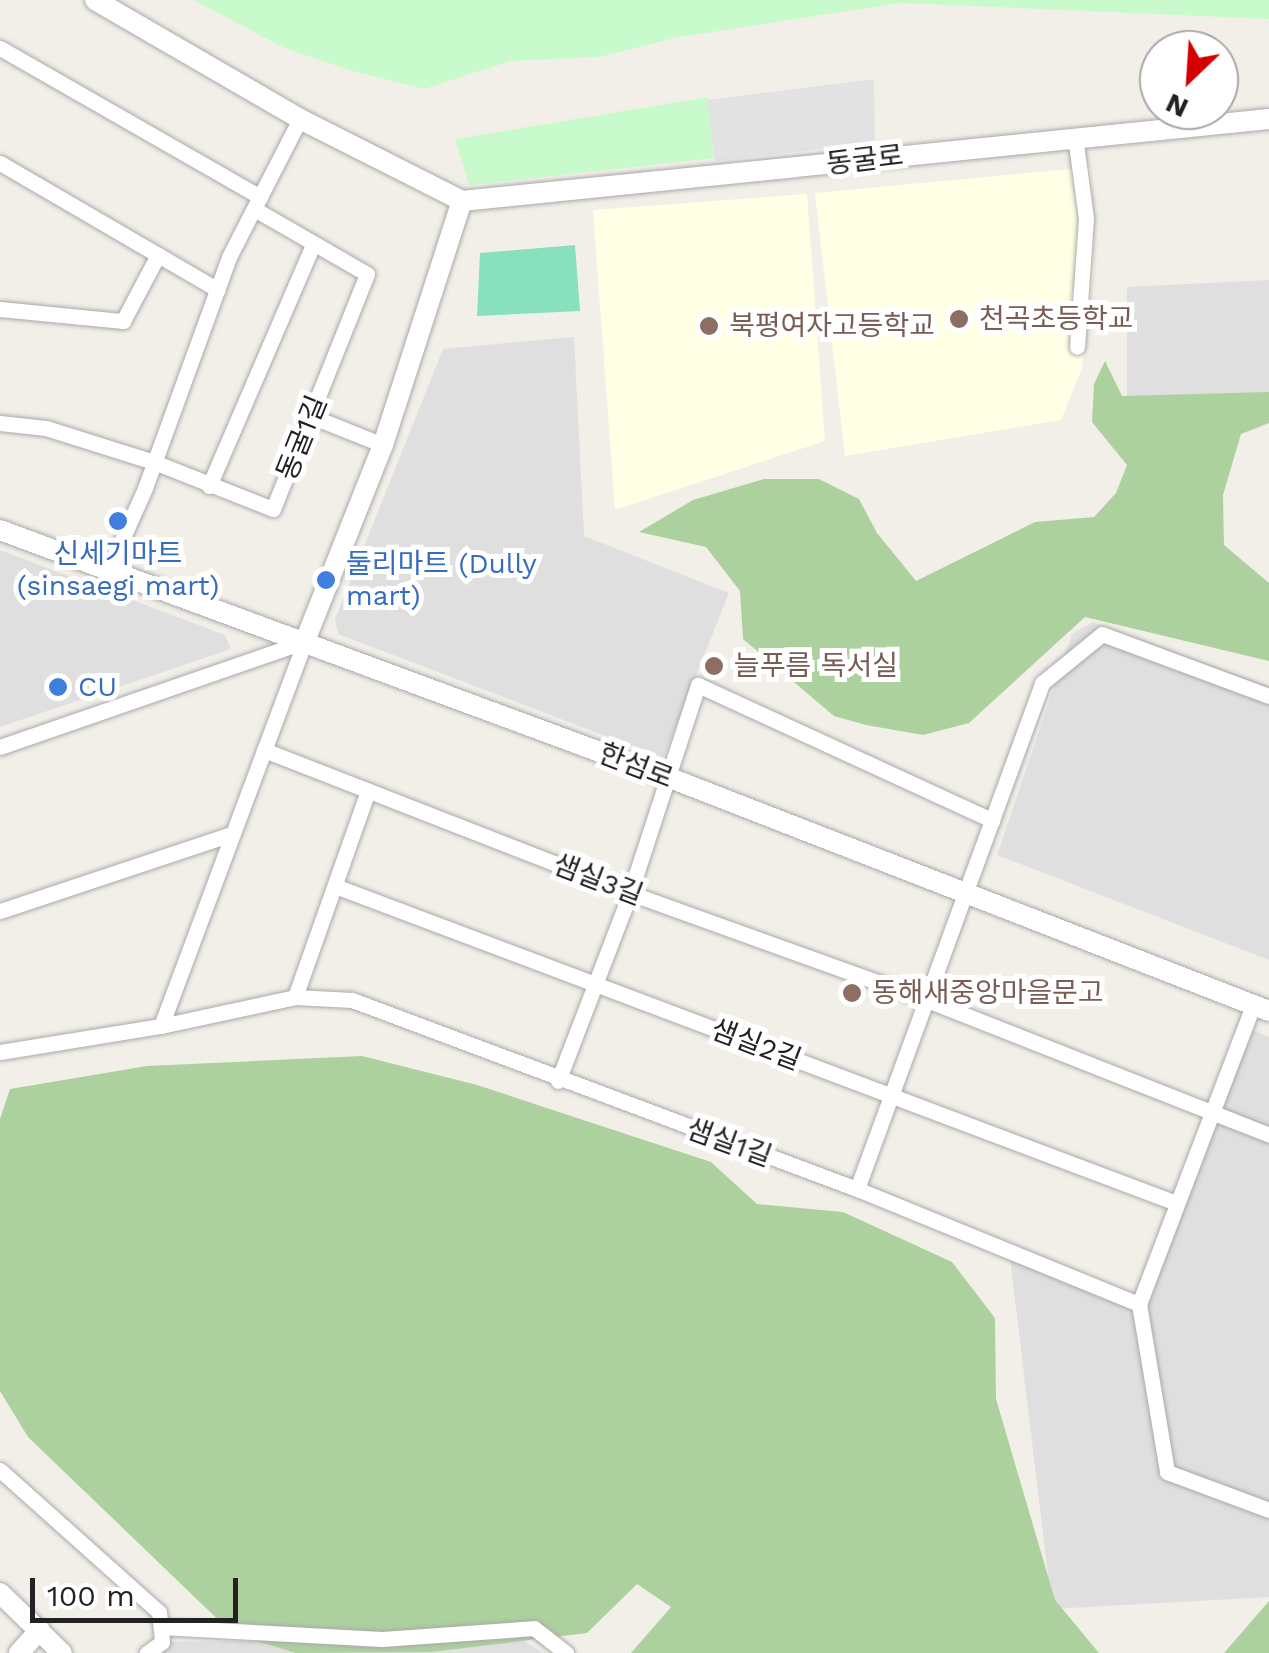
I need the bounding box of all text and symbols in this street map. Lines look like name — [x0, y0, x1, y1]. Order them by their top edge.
north arrow — [1139, 30, 1239, 130]
text: N — [1161, 86, 1193, 125]
street label: 동굴로 — [825, 139, 905, 181]
place label: 천곡초등학교 — [979, 302, 1134, 336]
marker: 천곡초등학교 — [948, 308, 970, 330]
place label: 북평여자고등학교 — [729, 309, 935, 343]
marker: 북평여자고등학교 — [698, 315, 720, 337]
street label: 동굴1길 — [270, 391, 334, 485]
marker: 신세기마트 (sinsaegi mart) — [107, 510, 129, 532]
place label: 신세기마트 (sinsaegi mart) — [18, 537, 218, 603]
place label: 둘리마트 (Dully mart) — [346, 547, 536, 613]
marker: 둘리마트 (Dully mart) — [315, 569, 337, 591]
place label: 늘푸름 독서실 — [734, 649, 898, 683]
marker: 늘푸름 독서실 — [703, 655, 725, 677]
place label: CU — [78, 670, 117, 704]
marker: CU — [47, 676, 69, 698]
street label: 한섬로 — [594, 736, 678, 796]
street label: 샘실3길 — [548, 848, 648, 912]
place label: 동해새중앙마을문고 — [872, 976, 1104, 1010]
marker: 동해새중앙마을문고 — [841, 982, 863, 1004]
street label: 샘실2길 — [706, 1013, 806, 1077]
street label: 샘실1길 — [682, 1112, 776, 1174]
scale bar — [35, 1558, 242, 1620]
text: 100 m — [47, 1578, 135, 1613]

